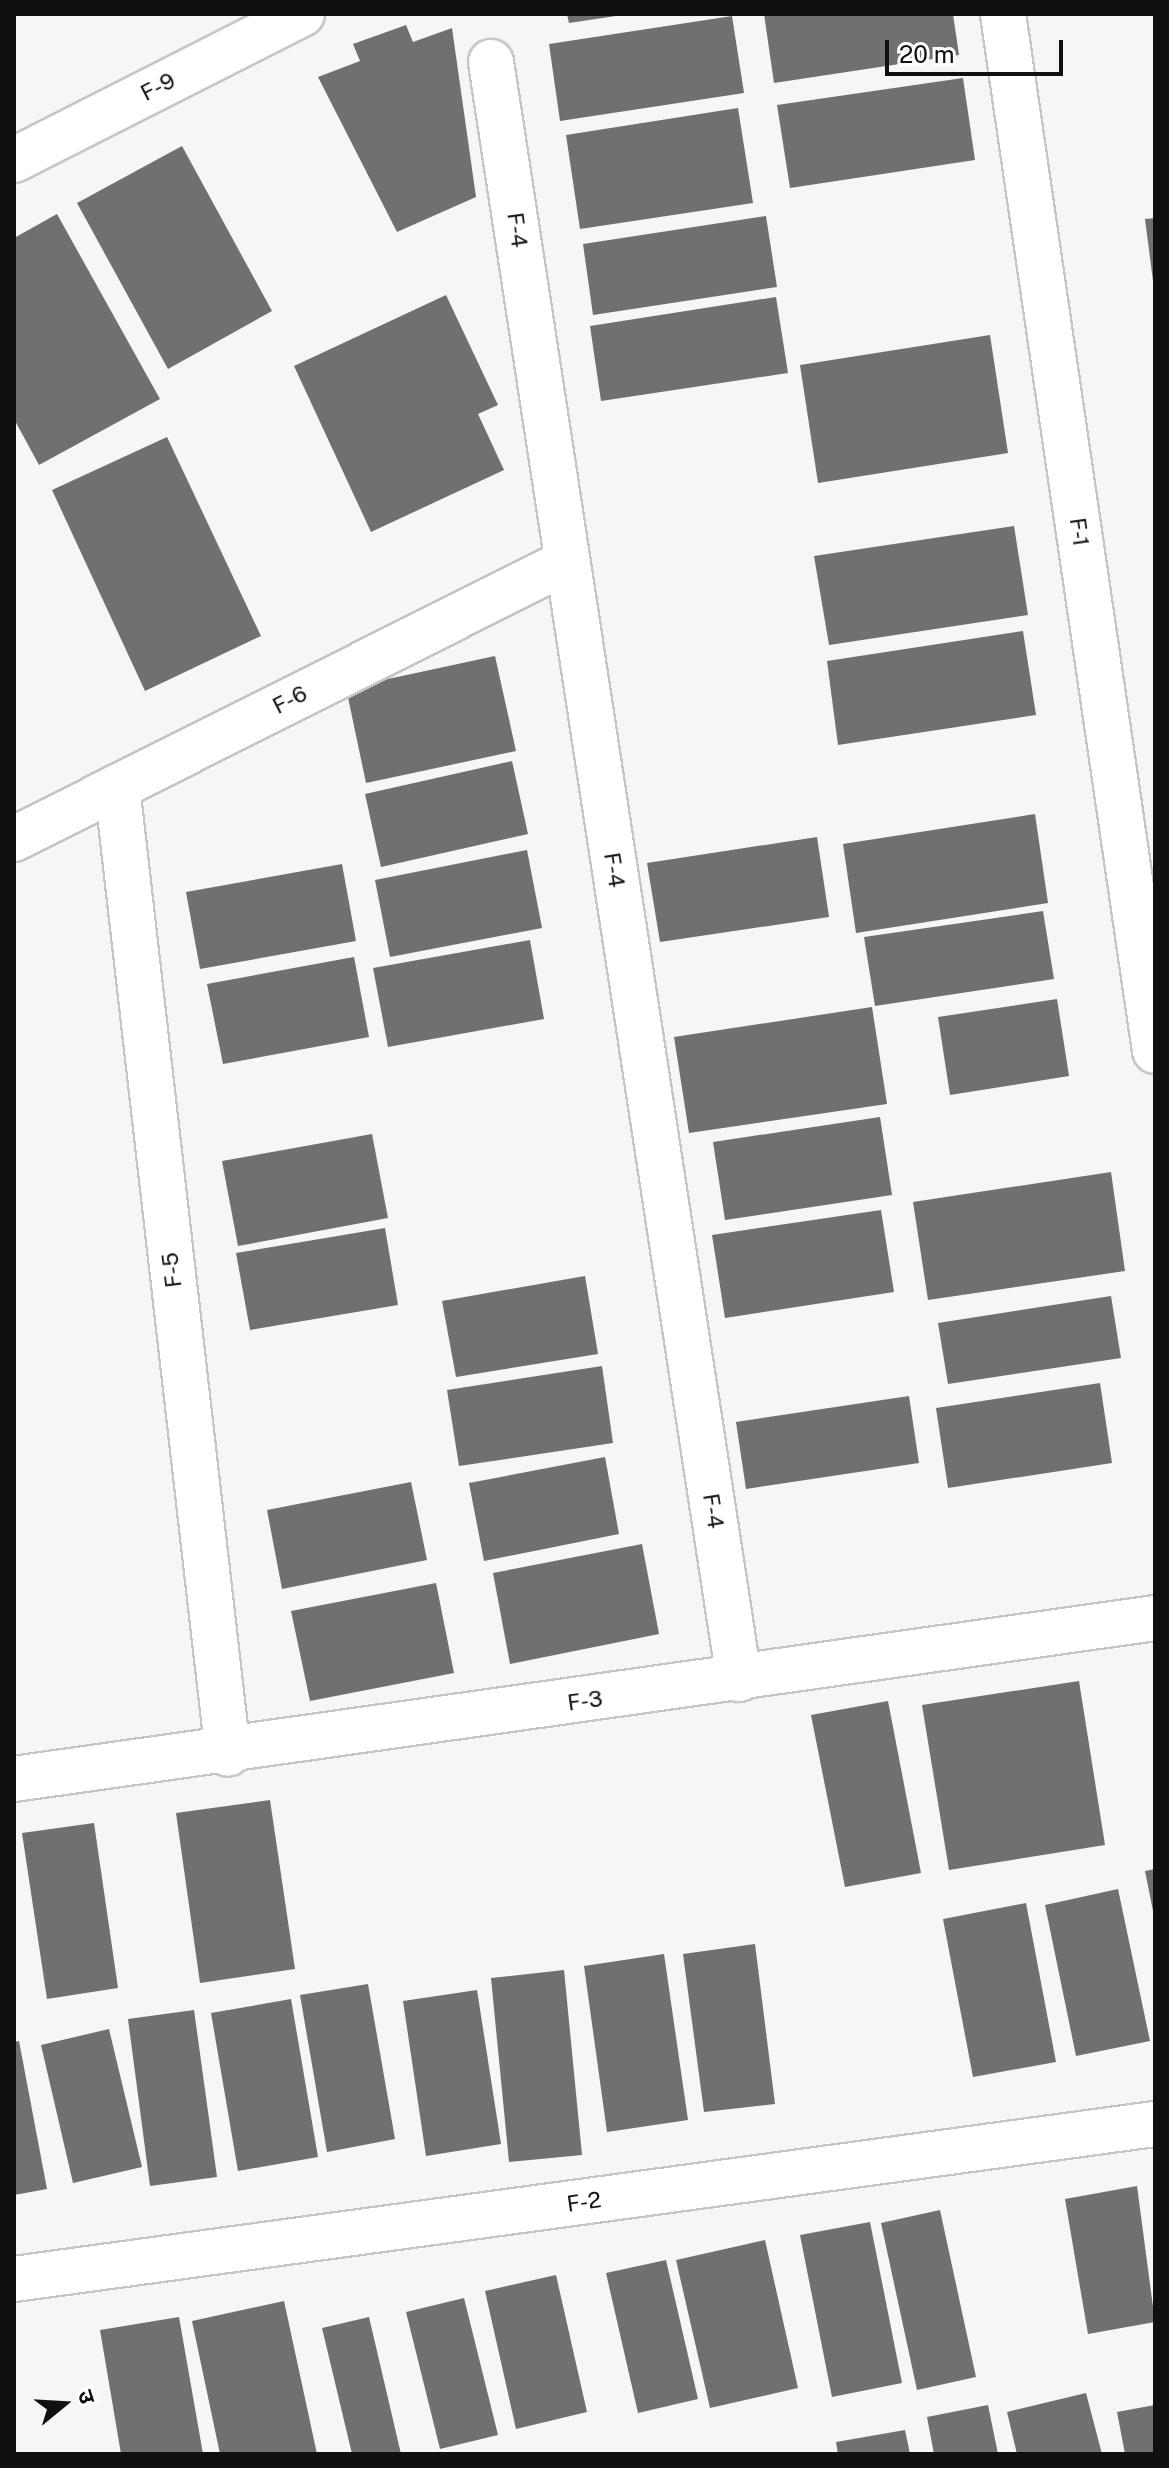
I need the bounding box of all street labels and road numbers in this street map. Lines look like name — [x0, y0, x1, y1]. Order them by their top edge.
street label: F-9 — [136, 67, 180, 107]
street label: F-4 — [501, 211, 533, 249]
street label: F-1 — [1064, 516, 1094, 548]
street label: F-6 — [268, 680, 312, 720]
street label: F-4 — [598, 851, 630, 889]
street label: F-5 — [157, 1251, 187, 1289]
street label: F-4 — [697, 1492, 729, 1530]
street label: F-3 — [566, 1685, 604, 1717]
street label: F-2 — [565, 2187, 603, 2217]

